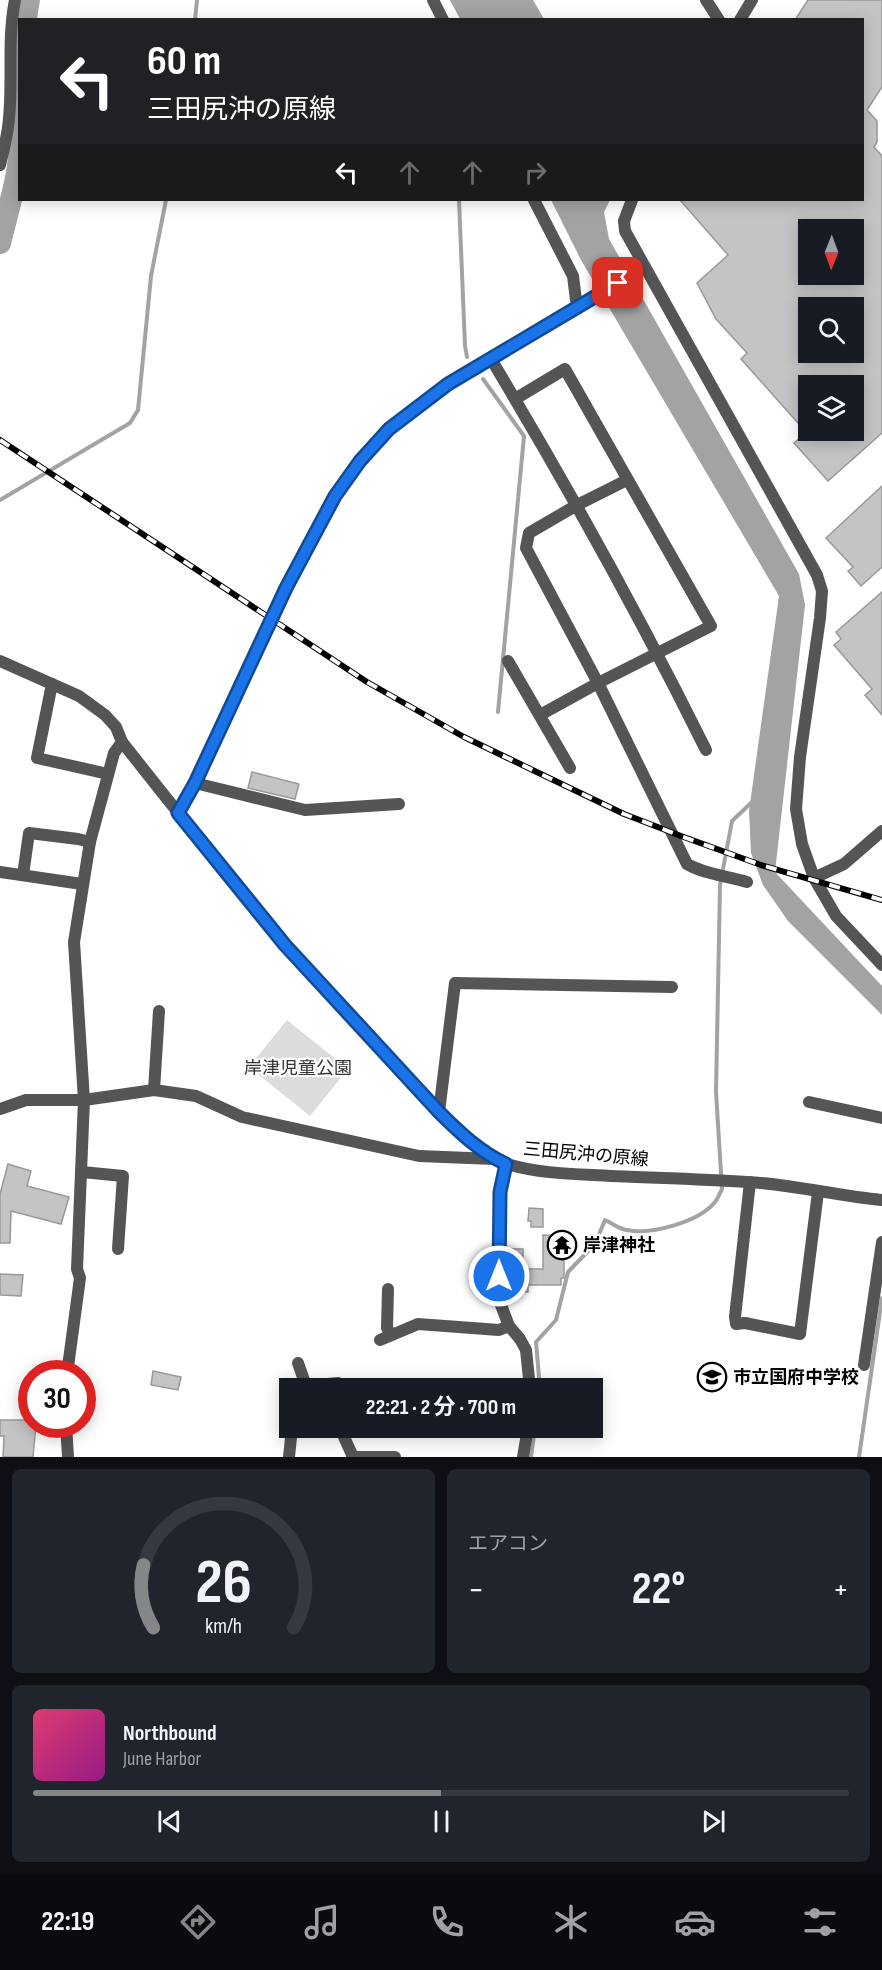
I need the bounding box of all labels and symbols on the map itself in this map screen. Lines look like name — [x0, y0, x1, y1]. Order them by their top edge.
north arrow — [798, 219, 864, 285]
pin — [592, 257, 643, 308]
park label: 岸津児童公園 — [244, 1058, 352, 1079]
street label: 三田尻沖の原線 — [522, 1139, 650, 1170]
temple icon: 岸津神社 — [546, 1229, 578, 1261]
place label: 岸津神社 — [583, 1235, 655, 1256]
position arrow — [467, 1244, 531, 1308]
speed limit sign: 30 — [18, 1360, 96, 1438]
school or university icon: 市立国府中学校 — [696, 1361, 728, 1393]
place label: 市立国府中学校 — [733, 1367, 859, 1388]

